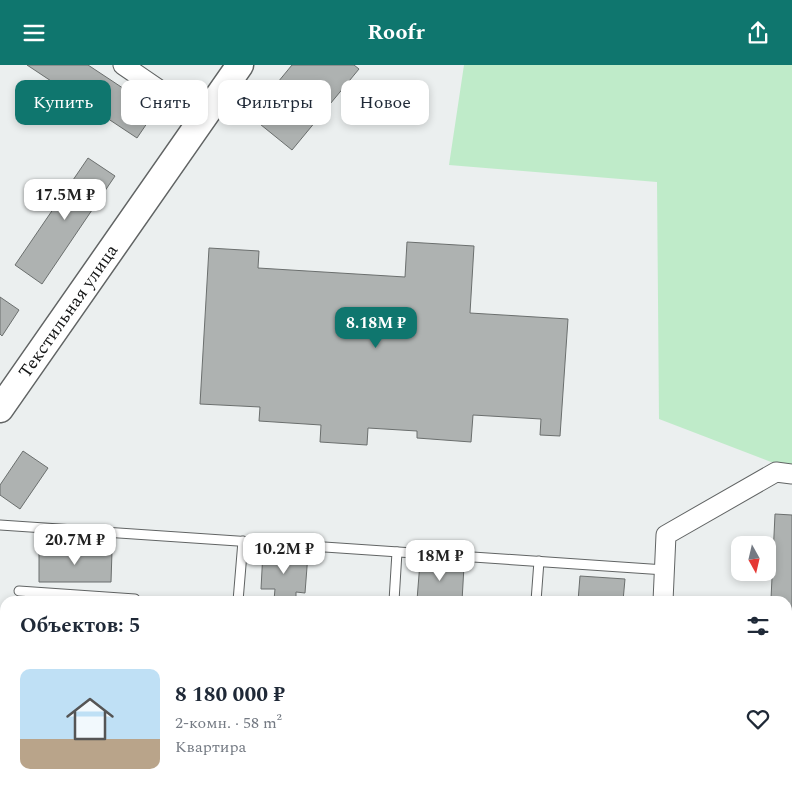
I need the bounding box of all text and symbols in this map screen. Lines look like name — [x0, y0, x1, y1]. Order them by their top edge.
text: Roofr — [367, 16, 425, 49]
icon: menu — [20, 19, 48, 47]
icon: share — [744, 19, 772, 47]
chip: Купить — [15, 80, 111, 125]
chip: Снять — [121, 80, 208, 125]
chip: Фильтры — [218, 80, 331, 125]
chip: Новое — [341, 80, 429, 125]
pin: 17.5M ₽ — [19, 179, 111, 221]
text: 17.5M ₽ — [35, 183, 95, 207]
street label: Текстильная улица — [12, 238, 125, 384]
pin: 8.18M ₽ — [330, 307, 422, 349]
text: 8.18M ₽ — [346, 311, 406, 335]
pin: 20.7M ₽ — [29, 523, 121, 566]
text: 20.7M ₽ — [45, 528, 105, 552]
pin: 10.2M ₽ — [238, 533, 330, 575]
north arrow — [731, 536, 776, 581]
map controls — [731, 536, 776, 581]
text: 10.2M ₽ — [254, 537, 314, 561]
pin: 18M ₽ — [405, 539, 475, 582]
text: 18M ₽ — [417, 544, 463, 568]
text: Объектов: 5 — [20, 610, 141, 642]
icon: filters — [744, 612, 772, 640]
text: 8 180 000 ₽ — [175, 679, 285, 711]
icon: home — [60, 689, 120, 749]
icon: heart — [744, 705, 772, 733]
text: 2-комн. · 58 m² — [175, 711, 282, 735]
text: Квартира — [175, 735, 246, 759]

